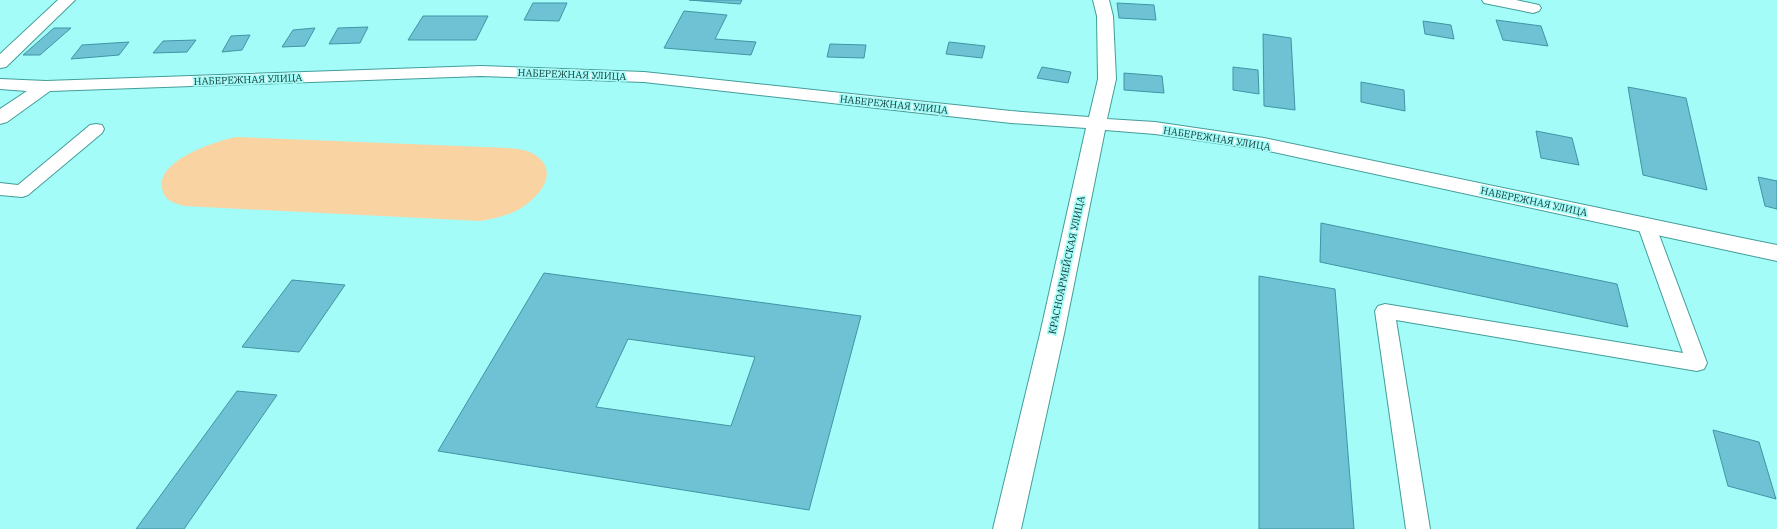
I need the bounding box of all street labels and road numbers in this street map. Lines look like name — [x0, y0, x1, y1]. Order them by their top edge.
street label: НАБЕРЕЖНАЯ УЛИЦА — [517, 66, 627, 83]
street label: НАБЕРЕЖНАЯ УЛИЦА — [193, 71, 303, 88]
street label: НАБЕРЕЖНАЯ УЛИЦА — [839, 92, 949, 117]
street label: НАБЕРЕЖНАЯ УЛИЦА — [1162, 124, 1272, 153]
street label: НАБЕРЕЖНАЯ УЛИЦА — [1479, 184, 1589, 219]
street label: КРАСНОАРМЕЙСКАЯ УЛИЦА — [1045, 195, 1088, 335]

